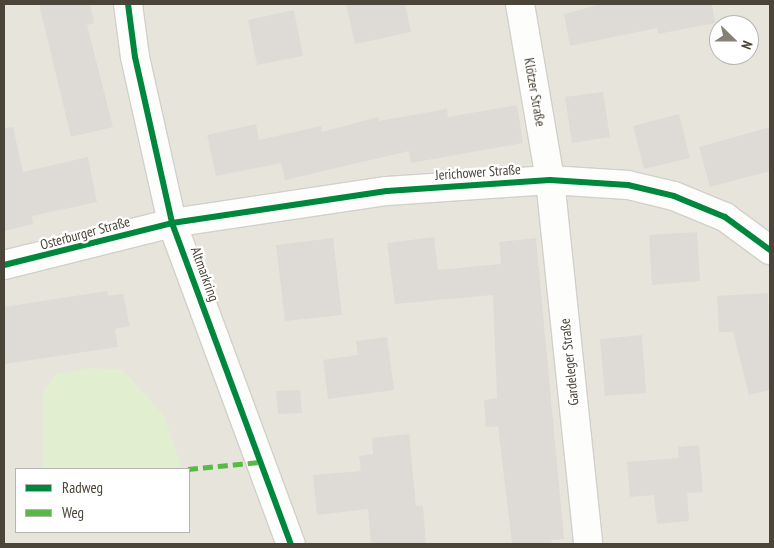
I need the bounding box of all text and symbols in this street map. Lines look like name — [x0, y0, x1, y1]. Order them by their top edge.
north arrow — [709, 15, 759, 65]
text: N — [737, 38, 757, 52]
street label: Klötzer Straße — [521, 56, 549, 128]
street label: Jerichower Straße — [435, 161, 521, 183]
street label: Osterburger Straße — [38, 213, 132, 253]
street label: Altmarkring — [187, 244, 223, 304]
street label: Gardeleger Straße — [556, 318, 582, 406]
legend — [15, 468, 190, 533]
text: Radweg — [62, 478, 103, 497]
text: Weg — [62, 503, 84, 522]

